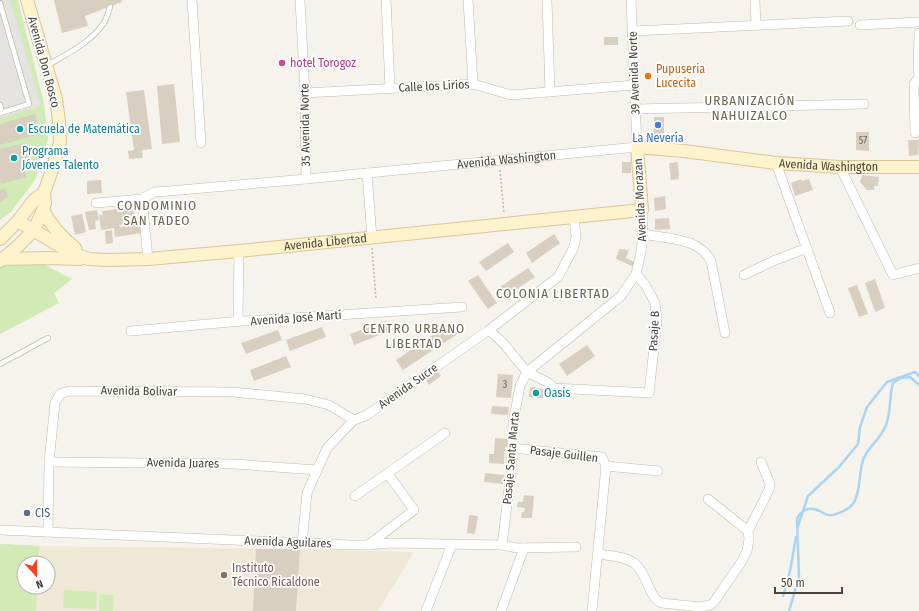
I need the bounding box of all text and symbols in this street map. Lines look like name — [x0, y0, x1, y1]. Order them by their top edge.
street label: Avenida Don Bosco — [25, 15, 63, 109]
street label: 39 Avenida Norte — [626, 31, 642, 115]
place label: hotel Torogoz — [290, 56, 356, 70]
marker: hotel Torogoz — [277, 58, 287, 68]
place label: Pupuseria Lucecita — [656, 62, 705, 90]
marker: Pupuseria Lucecita — [643, 71, 653, 81]
street label: Calle los Lirios — [398, 77, 470, 95]
street label: 35 Avenida Norte — [297, 83, 313, 167]
district label: URBANIZACIÓN NAHUIZALCO — [705, 93, 795, 123]
marker: La Nevería — [653, 120, 663, 130]
place label: Escuela de Matemática — [28, 122, 140, 136]
marker: Escuela de Matemática — [15, 124, 25, 134]
place label: La Nevería — [632, 131, 684, 145]
house number: 57 — [859, 135, 867, 147]
place label: Programa Jóvenes Talento — [22, 144, 99, 172]
street label: Avenida Washington — [456, 148, 557, 171]
marker: Programa Jóvenes Talento — [9, 153, 19, 163]
street label: Avenida Washington — [778, 156, 878, 174]
street label: Avenida Morazan — [631, 158, 649, 242]
district label: CONDOMINIO SAN TADEO — [117, 198, 197, 228]
street label: Avenida Libertad — [283, 231, 367, 253]
district label: COLONIA LIBERTAD — [496, 286, 610, 301]
street label: Avenida José Martí — [250, 308, 342, 328]
street label: Pasaje B — [646, 310, 662, 352]
district label: CENTRO URBANO LIBERTAD — [363, 321, 465, 351]
street label: Avenida Sucre — [376, 360, 440, 412]
house number: 3 — [503, 379, 508, 391]
street label: Avenida Bolivar — [101, 383, 178, 399]
place label: Oasis — [544, 386, 570, 400]
marker: Oasis — [531, 388, 541, 398]
street label: Pasaje Santa Marta — [500, 411, 522, 505]
street label: Pasaje Guillen — [529, 443, 599, 465]
street label: Avenida Juares — [147, 455, 219, 471]
place label: CIS — [35, 506, 50, 520]
marker: CIS — [22, 508, 32, 518]
street label: Avenida Aguilares — [244, 533, 332, 551]
north arrow — [16, 555, 56, 595]
place label: Instituto Técnico Ricaldone — [232, 561, 320, 589]
scale bar — [775, 569, 842, 595]
marker: Instituto Técnico Ricaldone — [219, 570, 229, 580]
text: 50 m — [781, 576, 805, 590]
text: N — [34, 577, 45, 591]

